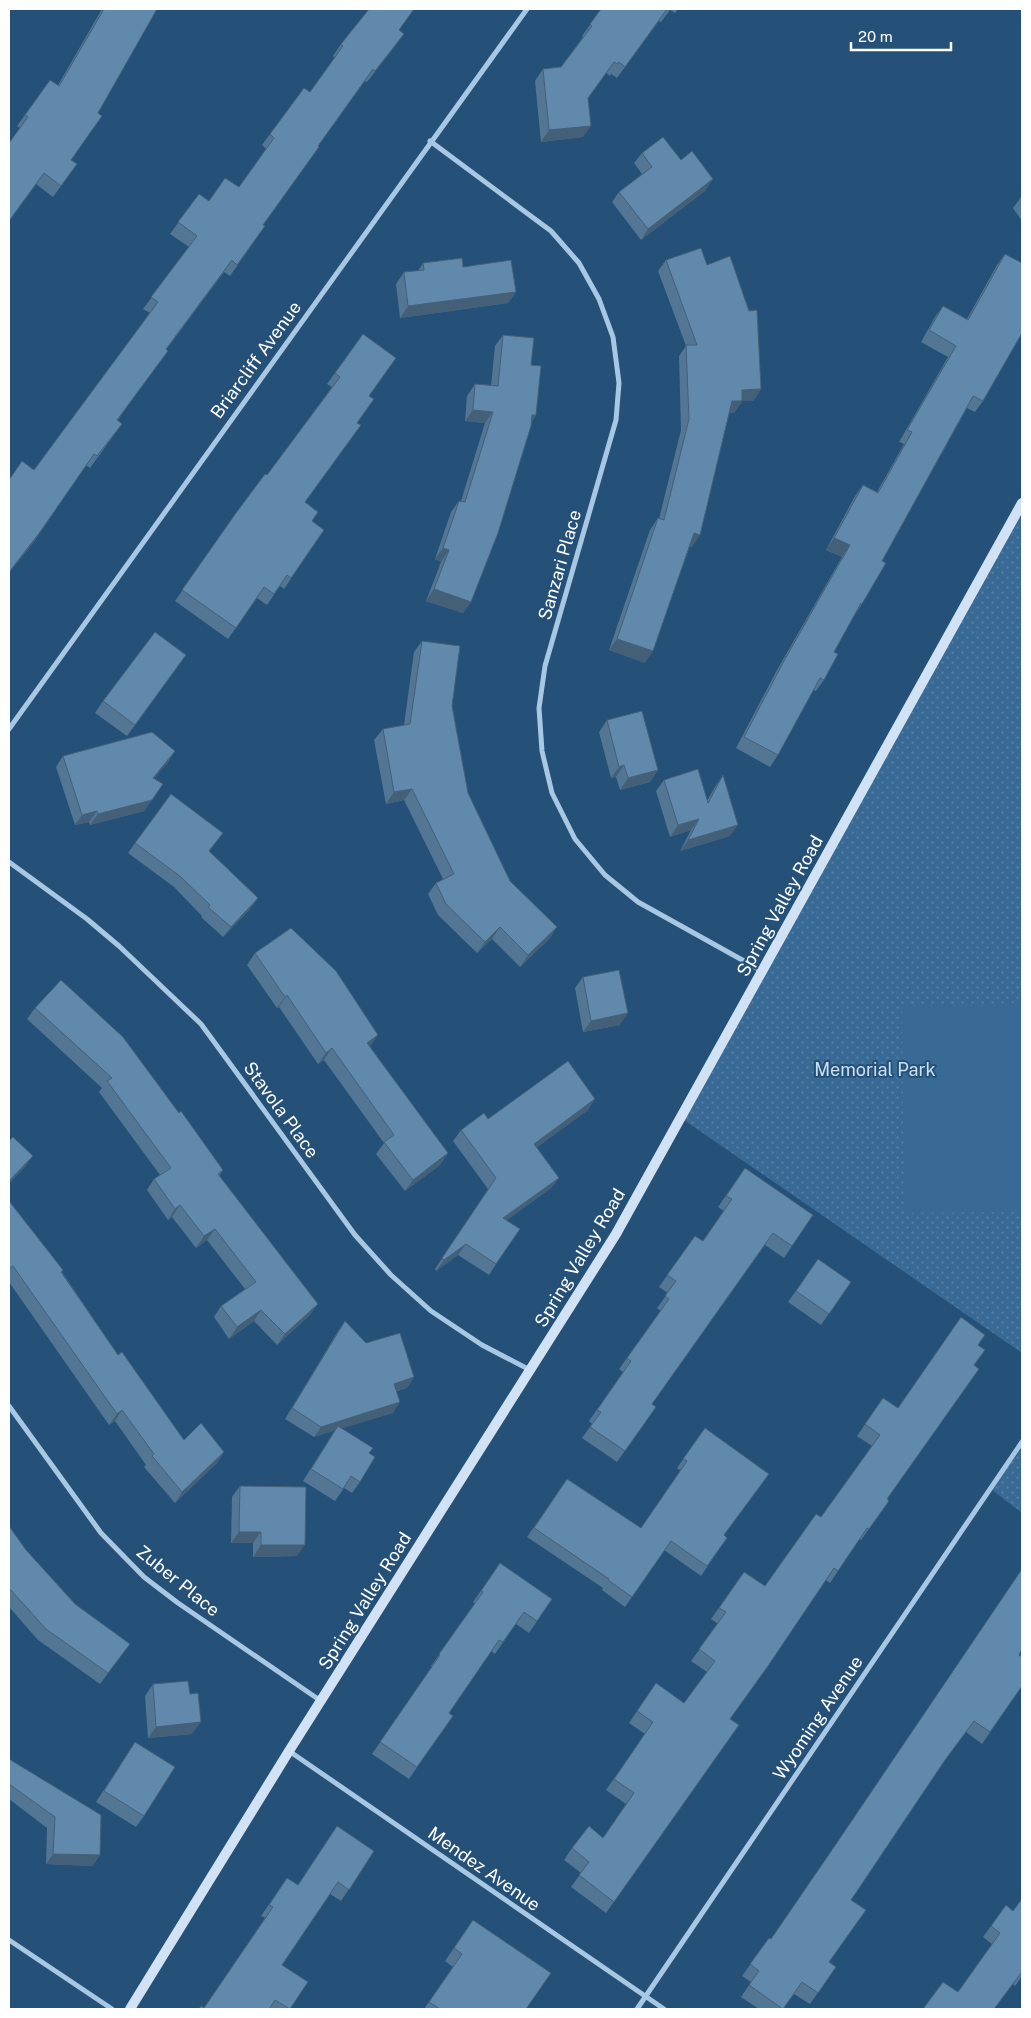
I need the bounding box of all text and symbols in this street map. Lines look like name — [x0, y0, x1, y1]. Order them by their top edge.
scale bar — [851, 20, 951, 52]
text: 20 m — [858, 28, 893, 45]
street label: Briarcliff Avenue — [206, 297, 305, 422]
street label: Sanzari Place — [534, 507, 585, 622]
street label: Spring Valley Road — [732, 832, 827, 980]
street label: Stavola Place — [239, 1058, 323, 1162]
park label: Memorial Park — [814, 1059, 936, 1080]
street label: Spring Valley Road — [530, 1185, 629, 1331]
street label: Spring Valley Road — [314, 1528, 415, 1673]
street label: Zuber Place — [132, 1541, 224, 1621]
street label: Wyoming Avenue — [768, 1652, 867, 1784]
street label: Mendez Avenue — [424, 1822, 544, 1915]

